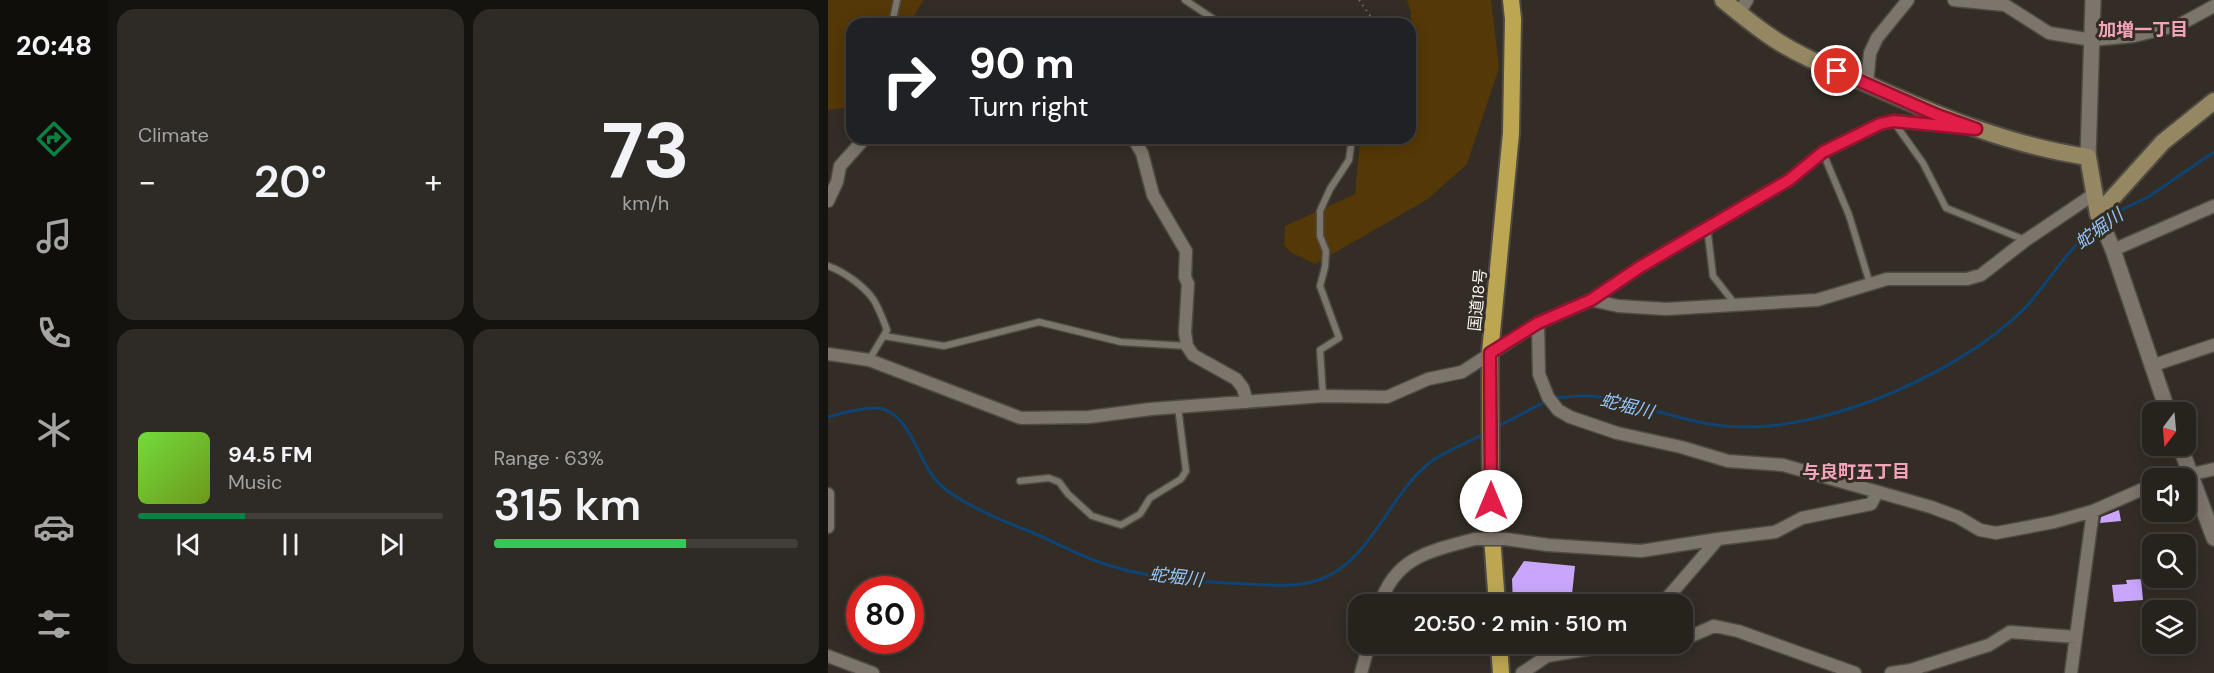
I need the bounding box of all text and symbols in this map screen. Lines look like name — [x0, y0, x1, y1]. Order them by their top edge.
district label: 加増一丁目 — [2098, 18, 2188, 42]
text: 20:48 — [16, 28, 92, 63]
text: 90 m — [969, 36, 1075, 91]
icon: right — [870, 42, 948, 120]
pin — [1811, 45, 1862, 96]
icon: arrive — [1820, 54, 1853, 87]
text: Turn right — [969, 89, 1089, 124]
text: 73 — [602, 100, 690, 201]
icon: directions — [33, 118, 75, 160]
text: Climate — [138, 122, 209, 148]
text: 20° — [254, 152, 327, 211]
text: − — [138, 160, 156, 203]
text: + — [424, 160, 443, 203]
text: km/h — [622, 190, 669, 216]
water label: 蛇堀川 — [2070, 202, 2130, 255]
icon: music — [33, 215, 75, 257]
street label: 国道18号 — [1464, 268, 1491, 332]
icon: phone — [33, 312, 75, 354]
water label: 蛇堀川 — [1598, 388, 1658, 425]
north arrow — [2142, 402, 2196, 456]
map controls — [2142, 402, 2196, 654]
icon: climate — [33, 409, 75, 451]
text: 94.5 FM — [228, 440, 312, 469]
text: Range · 63% — [494, 445, 604, 471]
district label: 与良町五丁目 — [1802, 460, 1910, 484]
button: sound — [2142, 468, 2196, 522]
text: Music — [228, 469, 283, 495]
position arrow — [1459, 469, 1523, 533]
text: 315 km — [494, 475, 641, 534]
icon: car — [33, 506, 75, 548]
icon: previous — [172, 528, 205, 561]
icon: pause — [274, 528, 307, 561]
icon: next — [375, 528, 408, 561]
button: search — [2142, 534, 2196, 588]
water label: 蛇堀川 — [1148, 562, 1206, 592]
speed limit sign: 80 — [846, 576, 924, 654]
button: layers — [2142, 600, 2196, 654]
icon: filters — [33, 603, 75, 645]
text: 20:50 · 2 min · 510 m — [1414, 609, 1627, 638]

